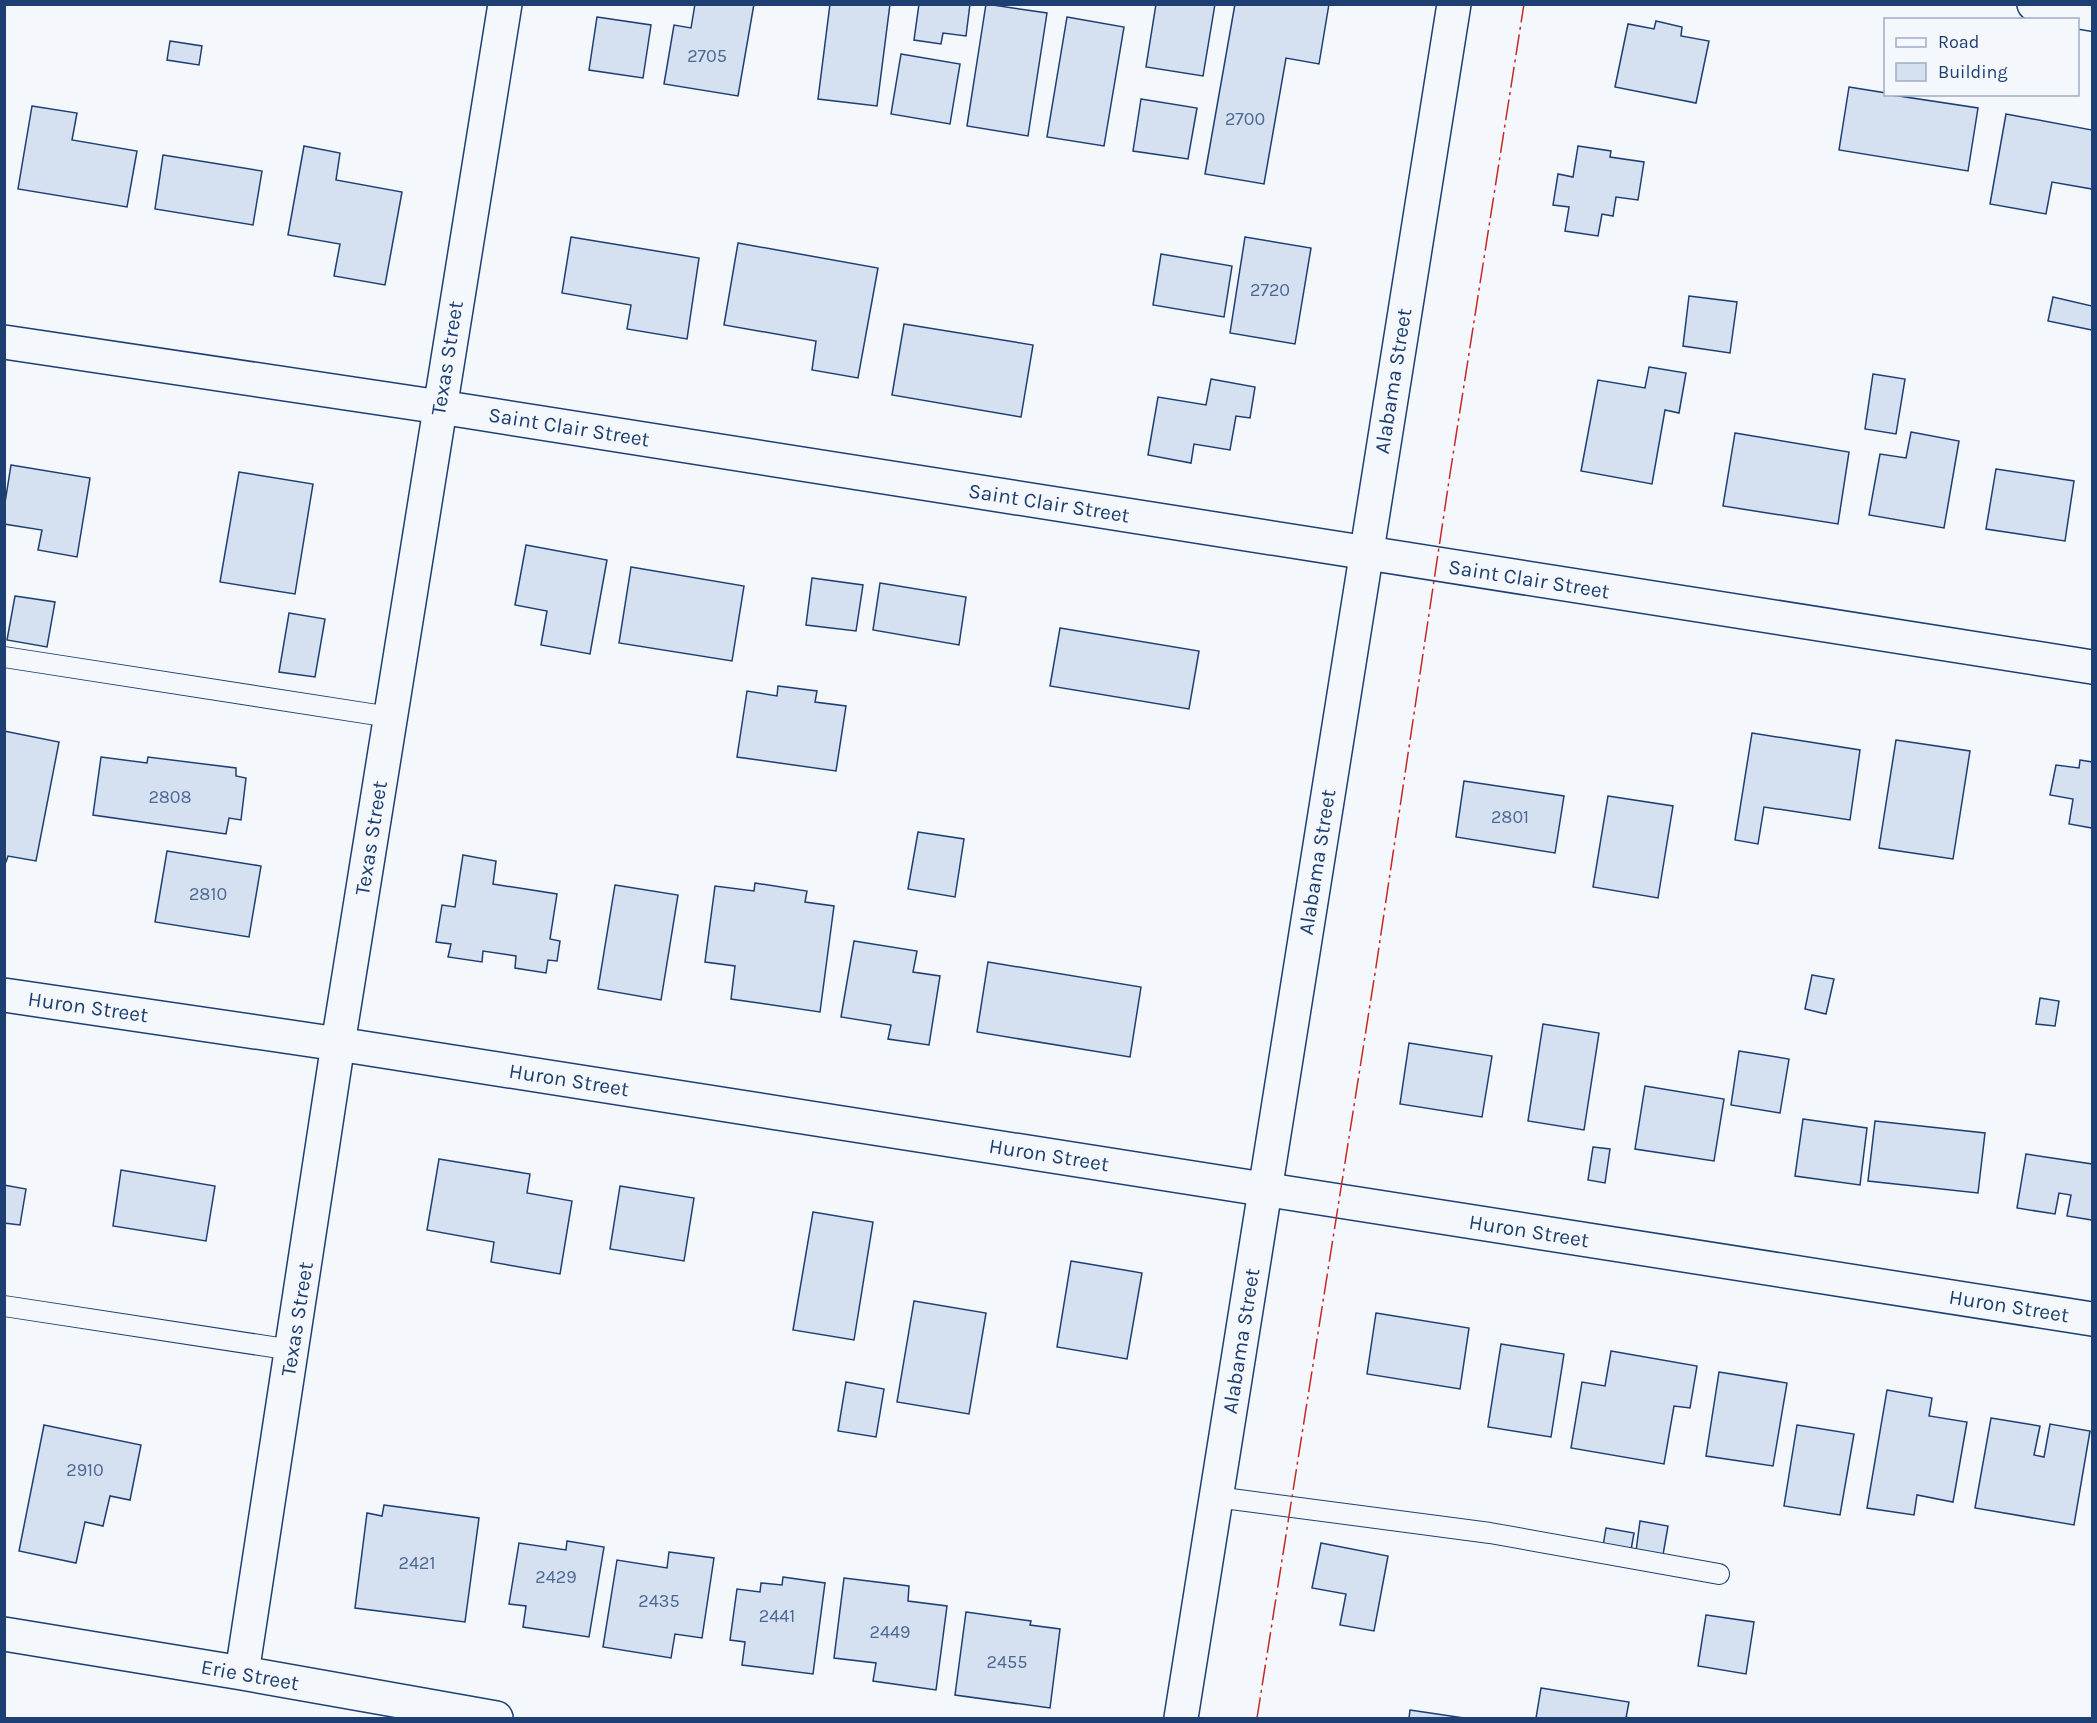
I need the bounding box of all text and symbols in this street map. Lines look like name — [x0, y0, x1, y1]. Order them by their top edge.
legend — [1884, 18, 2079, 96]
text: Road — [1938, 31, 1979, 53]
house number: 2705 — [687, 45, 727, 67]
text: Building — [1938, 61, 2008, 83]
house number: 2700 — [1225, 108, 1265, 130]
house number: 2720 — [1250, 279, 1290, 301]
street label: Texas Street — [426, 299, 468, 417]
street label: Alabama Street — [1370, 306, 1416, 456]
street label: Saint Clair Street — [487, 402, 651, 452]
street label: Saint Clair Street — [967, 478, 1131, 528]
street label: Saint Clair Street — [1447, 554, 1611, 604]
street label: Texas Street — [350, 779, 392, 897]
house number: 2808 — [148, 786, 192, 808]
street label: Alabama Street — [1294, 787, 1340, 937]
house number: 2801 — [1491, 806, 1529, 828]
house number: 2810 — [189, 883, 227, 905]
street label: Huron Street — [26, 987, 150, 1027]
street label: Huron Street — [507, 1059, 631, 1101]
street label: Huron Street — [987, 1134, 1111, 1176]
street label: Huron Street — [1467, 1210, 1591, 1252]
street label: Texas Street — [276, 1260, 318, 1378]
street label: Alabama Street — [1218, 1266, 1264, 1416]
street label: Huron Street — [1947, 1285, 2071, 1327]
house number: 2910 — [66, 1459, 104, 1481]
house number: 2421 — [399, 1552, 435, 1574]
house number: 2429 — [535, 1566, 577, 1588]
house number: 2435 — [638, 1590, 680, 1612]
house number: 2441 — [759, 1605, 795, 1627]
house number: 2449 — [870, 1621, 910, 1643]
house number: 2455 — [987, 1651, 1027, 1673]
street label: Erie Street — [199, 1655, 301, 1695]

